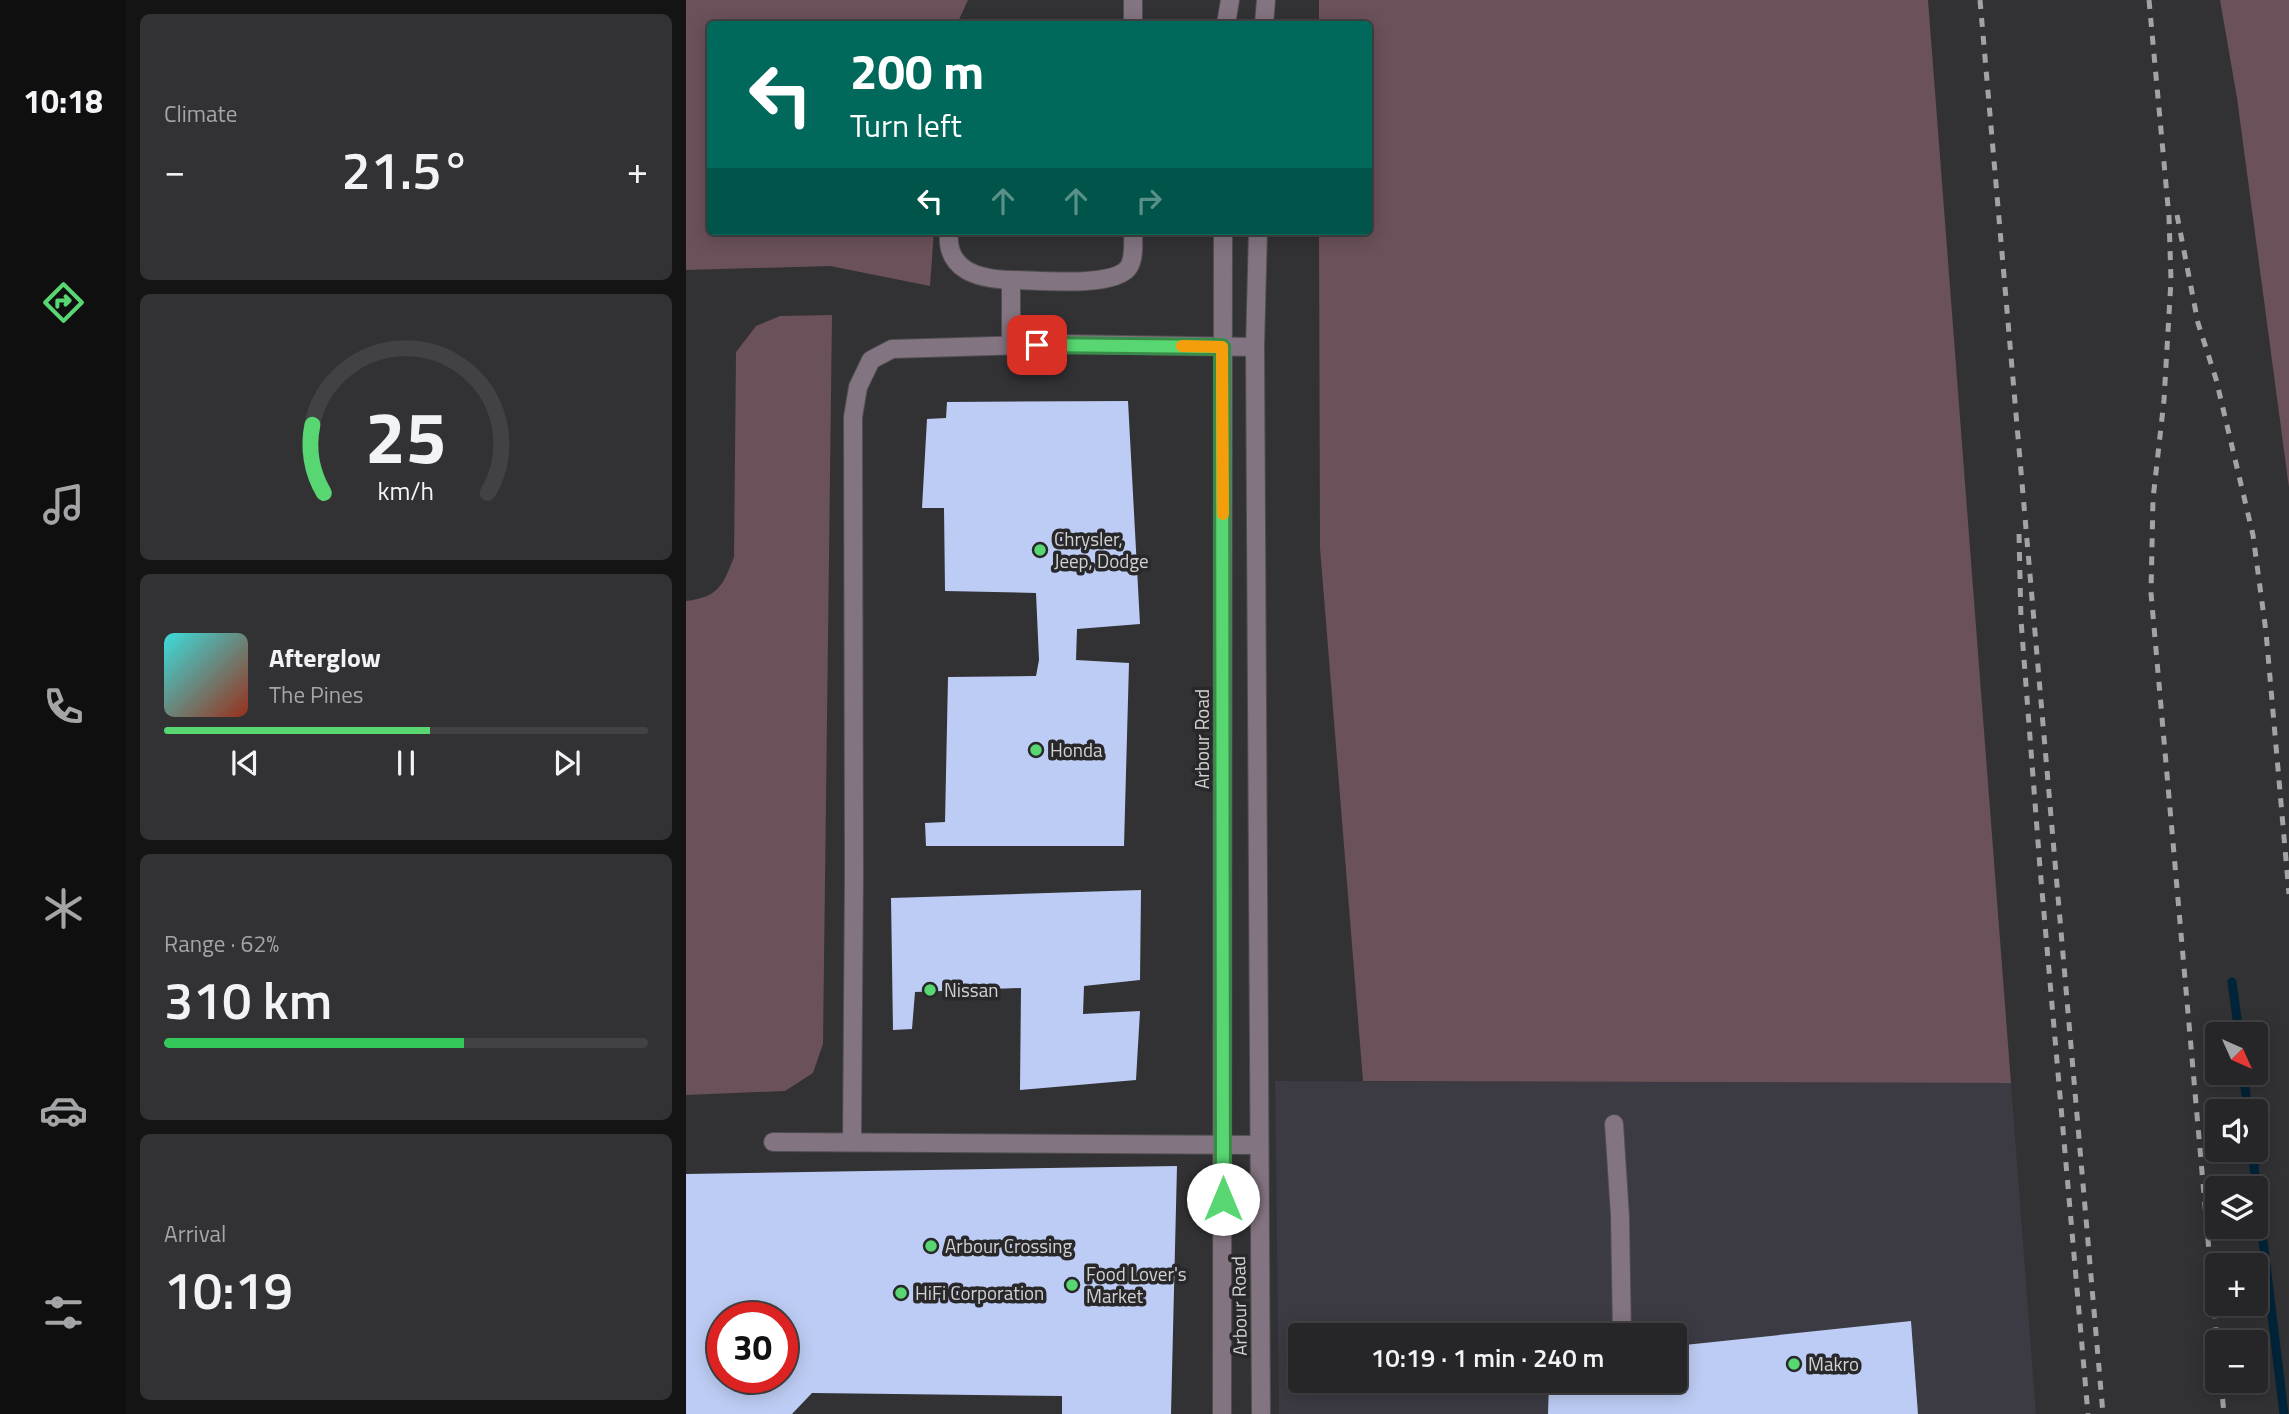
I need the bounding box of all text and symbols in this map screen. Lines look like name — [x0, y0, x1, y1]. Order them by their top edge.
text: 200 m — [850, 33, 984, 108]
icon: left — [735, 49, 826, 140]
text: 10:18 — [23, 77, 103, 125]
text: Climate — [164, 96, 237, 131]
text: Turn left — [850, 101, 962, 149]
text: 21.5° — [342, 130, 470, 209]
text: − — [164, 141, 185, 199]
text: + — [627, 141, 648, 199]
icon: left — [911, 182, 949, 220]
icon: ahead — [984, 182, 1022, 220]
icon: ahead — [1057, 182, 1095, 220]
icon: right — [1130, 182, 1168, 220]
icon: directions — [39, 278, 88, 327]
pin — [1007, 315, 1067, 375]
icon: arrive — [1018, 326, 1056, 364]
text: 25 — [365, 381, 447, 491]
text: km/h — [378, 472, 434, 510]
icon: music — [39, 480, 88, 529]
place label: Chrysler, Jeep, Dodge — [1054, 524, 1149, 575]
marker: Chrysler, Jeep, Dodge — [1032, 542, 1048, 558]
text: Afterglow — [269, 638, 381, 677]
text: The Pines — [269, 677, 363, 712]
icon: phone — [39, 682, 88, 731]
street label: Arbour Road — [1187, 689, 1216, 789]
place label: Honda — [1050, 735, 1103, 764]
marker: Honda — [1028, 742, 1044, 758]
icon: previous — [226, 744, 264, 782]
icon: pause — [387, 744, 425, 782]
icon: next — [548, 744, 586, 782]
icon: climate — [39, 884, 88, 933]
text: Range · 62% — [164, 926, 279, 961]
text: 310 km — [164, 960, 332, 1039]
place label: Nissan — [944, 975, 998, 1004]
marker: Nissan — [922, 982, 938, 998]
north arrow — [2205, 1022, 2268, 1085]
map controls — [2205, 1022, 2268, 1393]
icon: car — [39, 1086, 88, 1135]
button: sound — [2205, 1099, 2268, 1162]
position arrow — [1186, 1162, 1260, 1236]
button: layers — [2205, 1176, 2268, 1239]
text: Arrival — [164, 1216, 226, 1251]
place label: Arbour Crossing — [945, 1231, 1072, 1260]
marker: Arbour Crossing — [923, 1238, 939, 1254]
text: 10:19 — [164, 1250, 293, 1329]
button: + — [2205, 1253, 2268, 1316]
street label: Arbour Road — [1223, 1256, 1254, 1356]
place label: Food Lover's Market — [1086, 1259, 1187, 1310]
marker: Food Lover's Market — [1064, 1277, 1080, 1293]
place label: HiFi Corporation — [915, 1278, 1044, 1307]
marker: HiFi Corporation — [893, 1285, 909, 1301]
icon: filters — [39, 1288, 88, 1337]
speed limit sign: 30 — [707, 1302, 798, 1393]
button: − — [2205, 1330, 2268, 1393]
text: 10:19 · 1 min · 240 m — [1371, 1338, 1604, 1377]
place label: Makro — [1808, 1349, 1859, 1378]
marker: Makro — [1786, 1356, 1802, 1372]

